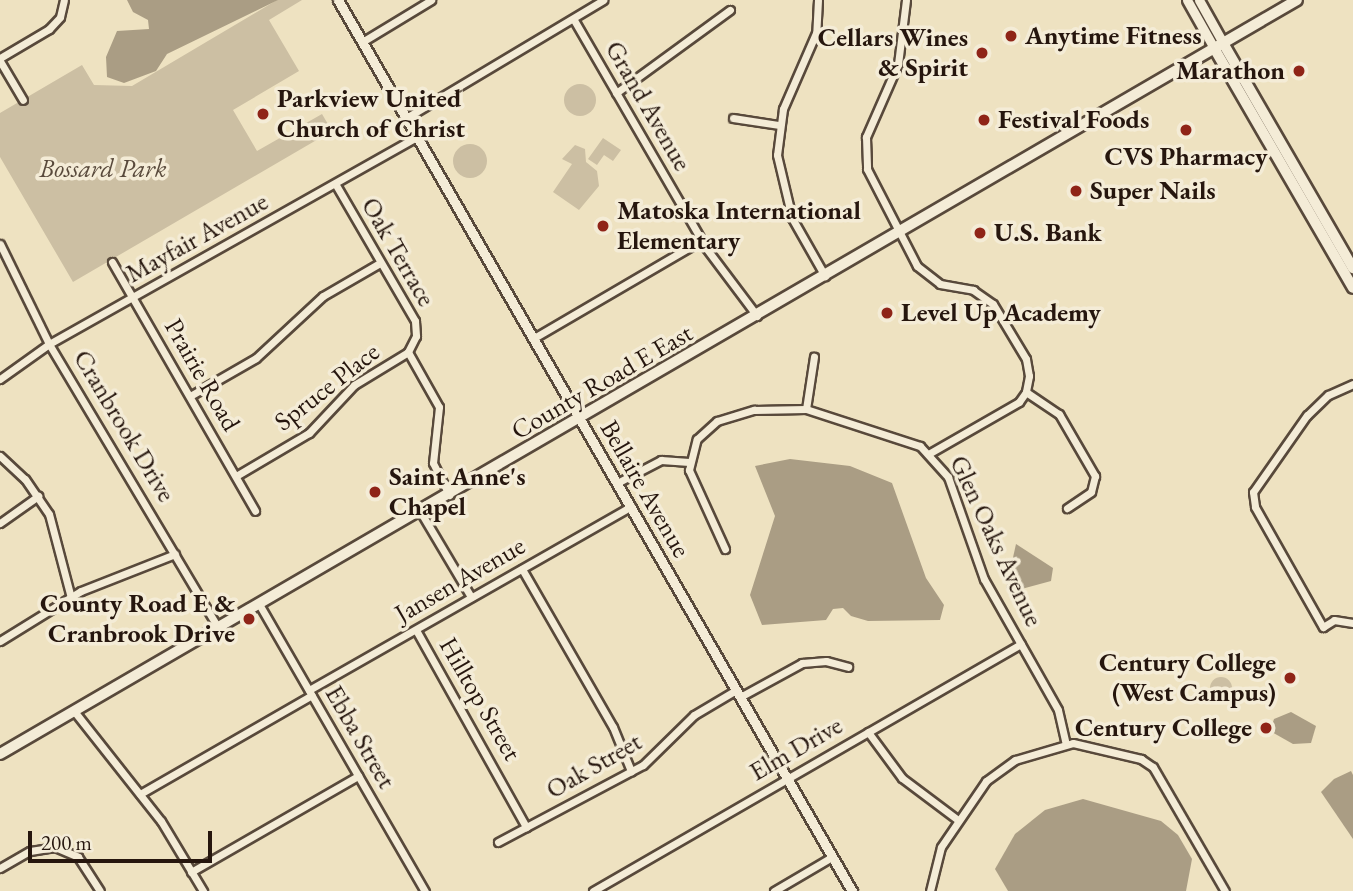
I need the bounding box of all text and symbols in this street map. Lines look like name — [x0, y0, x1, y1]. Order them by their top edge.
place label: Anytime Fitness — [1025, 20, 1202, 52]
place label: Cellars Wines & Spirit — [818, 22, 968, 84]
marker: Anytime Fitness — [1003, 28, 1019, 44]
street label: Grand Avenue — [598, 36, 698, 176]
marker: Cellars Wines & Spirit — [974, 45, 990, 61]
place label: Marathon — [1176, 55, 1285, 87]
marker: Marathon — [1291, 63, 1307, 79]
place label: Parkview United Church of Christ — [277, 83, 465, 144]
place label: Festival Foods — [998, 104, 1149, 136]
marker: Parkview United Church of Christ — [255, 106, 271, 122]
marker: Festival Foods — [976, 112, 992, 128]
marker: CVS Pharmacy — [1178, 122, 1194, 138]
place label: CVS Pharmacy — [1104, 141, 1268, 173]
park label: Bossard Park — [39, 153, 167, 185]
place label: Super Nails — [1090, 175, 1216, 207]
marker: Super Nails — [1068, 183, 1084, 199]
street label: Mayfair Avenue — [121, 186, 273, 290]
street label: Oak Terrace — [354, 192, 442, 312]
place label: Matoska International Elementary — [617, 195, 861, 256]
place label: U.S. Bank — [994, 217, 1102, 249]
marker: Matoska International Elementary — [595, 218, 611, 234]
marker: U.S. Bank — [972, 225, 988, 241]
place label: Level Up Academy — [901, 297, 1101, 329]
marker: Level Up Academy — [879, 305, 895, 321]
street label: Prairie Road — [157, 313, 247, 437]
street label: County Road E East — [506, 318, 698, 446]
street label: Spruce Place — [268, 336, 386, 438]
street label: Cranbrook Drive — [66, 344, 182, 508]
street label: Bellaire Avenue — [593, 415, 697, 563]
street label: Glen Oaks Avenue — [943, 451, 1049, 631]
place label: Saint Anne's Chapel — [389, 461, 526, 522]
marker: Saint Anne's Chapel — [367, 484, 383, 500]
street label: Jansen Avenue — [389, 530, 531, 630]
place label: County Road E & Cranbrook Drive — [40, 588, 235, 650]
marker: County Road E & Cranbrook Drive — [241, 611, 257, 627]
street label: Hilltop Street — [432, 632, 528, 766]
place label: Century College (West Campus) — [1099, 647, 1276, 708]
marker: Century College (West Campus) — [1282, 670, 1298, 686]
street label: Ebba Street — [318, 680, 402, 794]
street label: Elm Drive — [744, 710, 848, 788]
place label: Century College — [1075, 712, 1252, 744]
marker: Century College — [1258, 720, 1274, 736]
street label: Oak Street — [541, 726, 647, 806]
scale bar — [32, 818, 215, 862]
text: 200 m — [41, 829, 92, 856]

